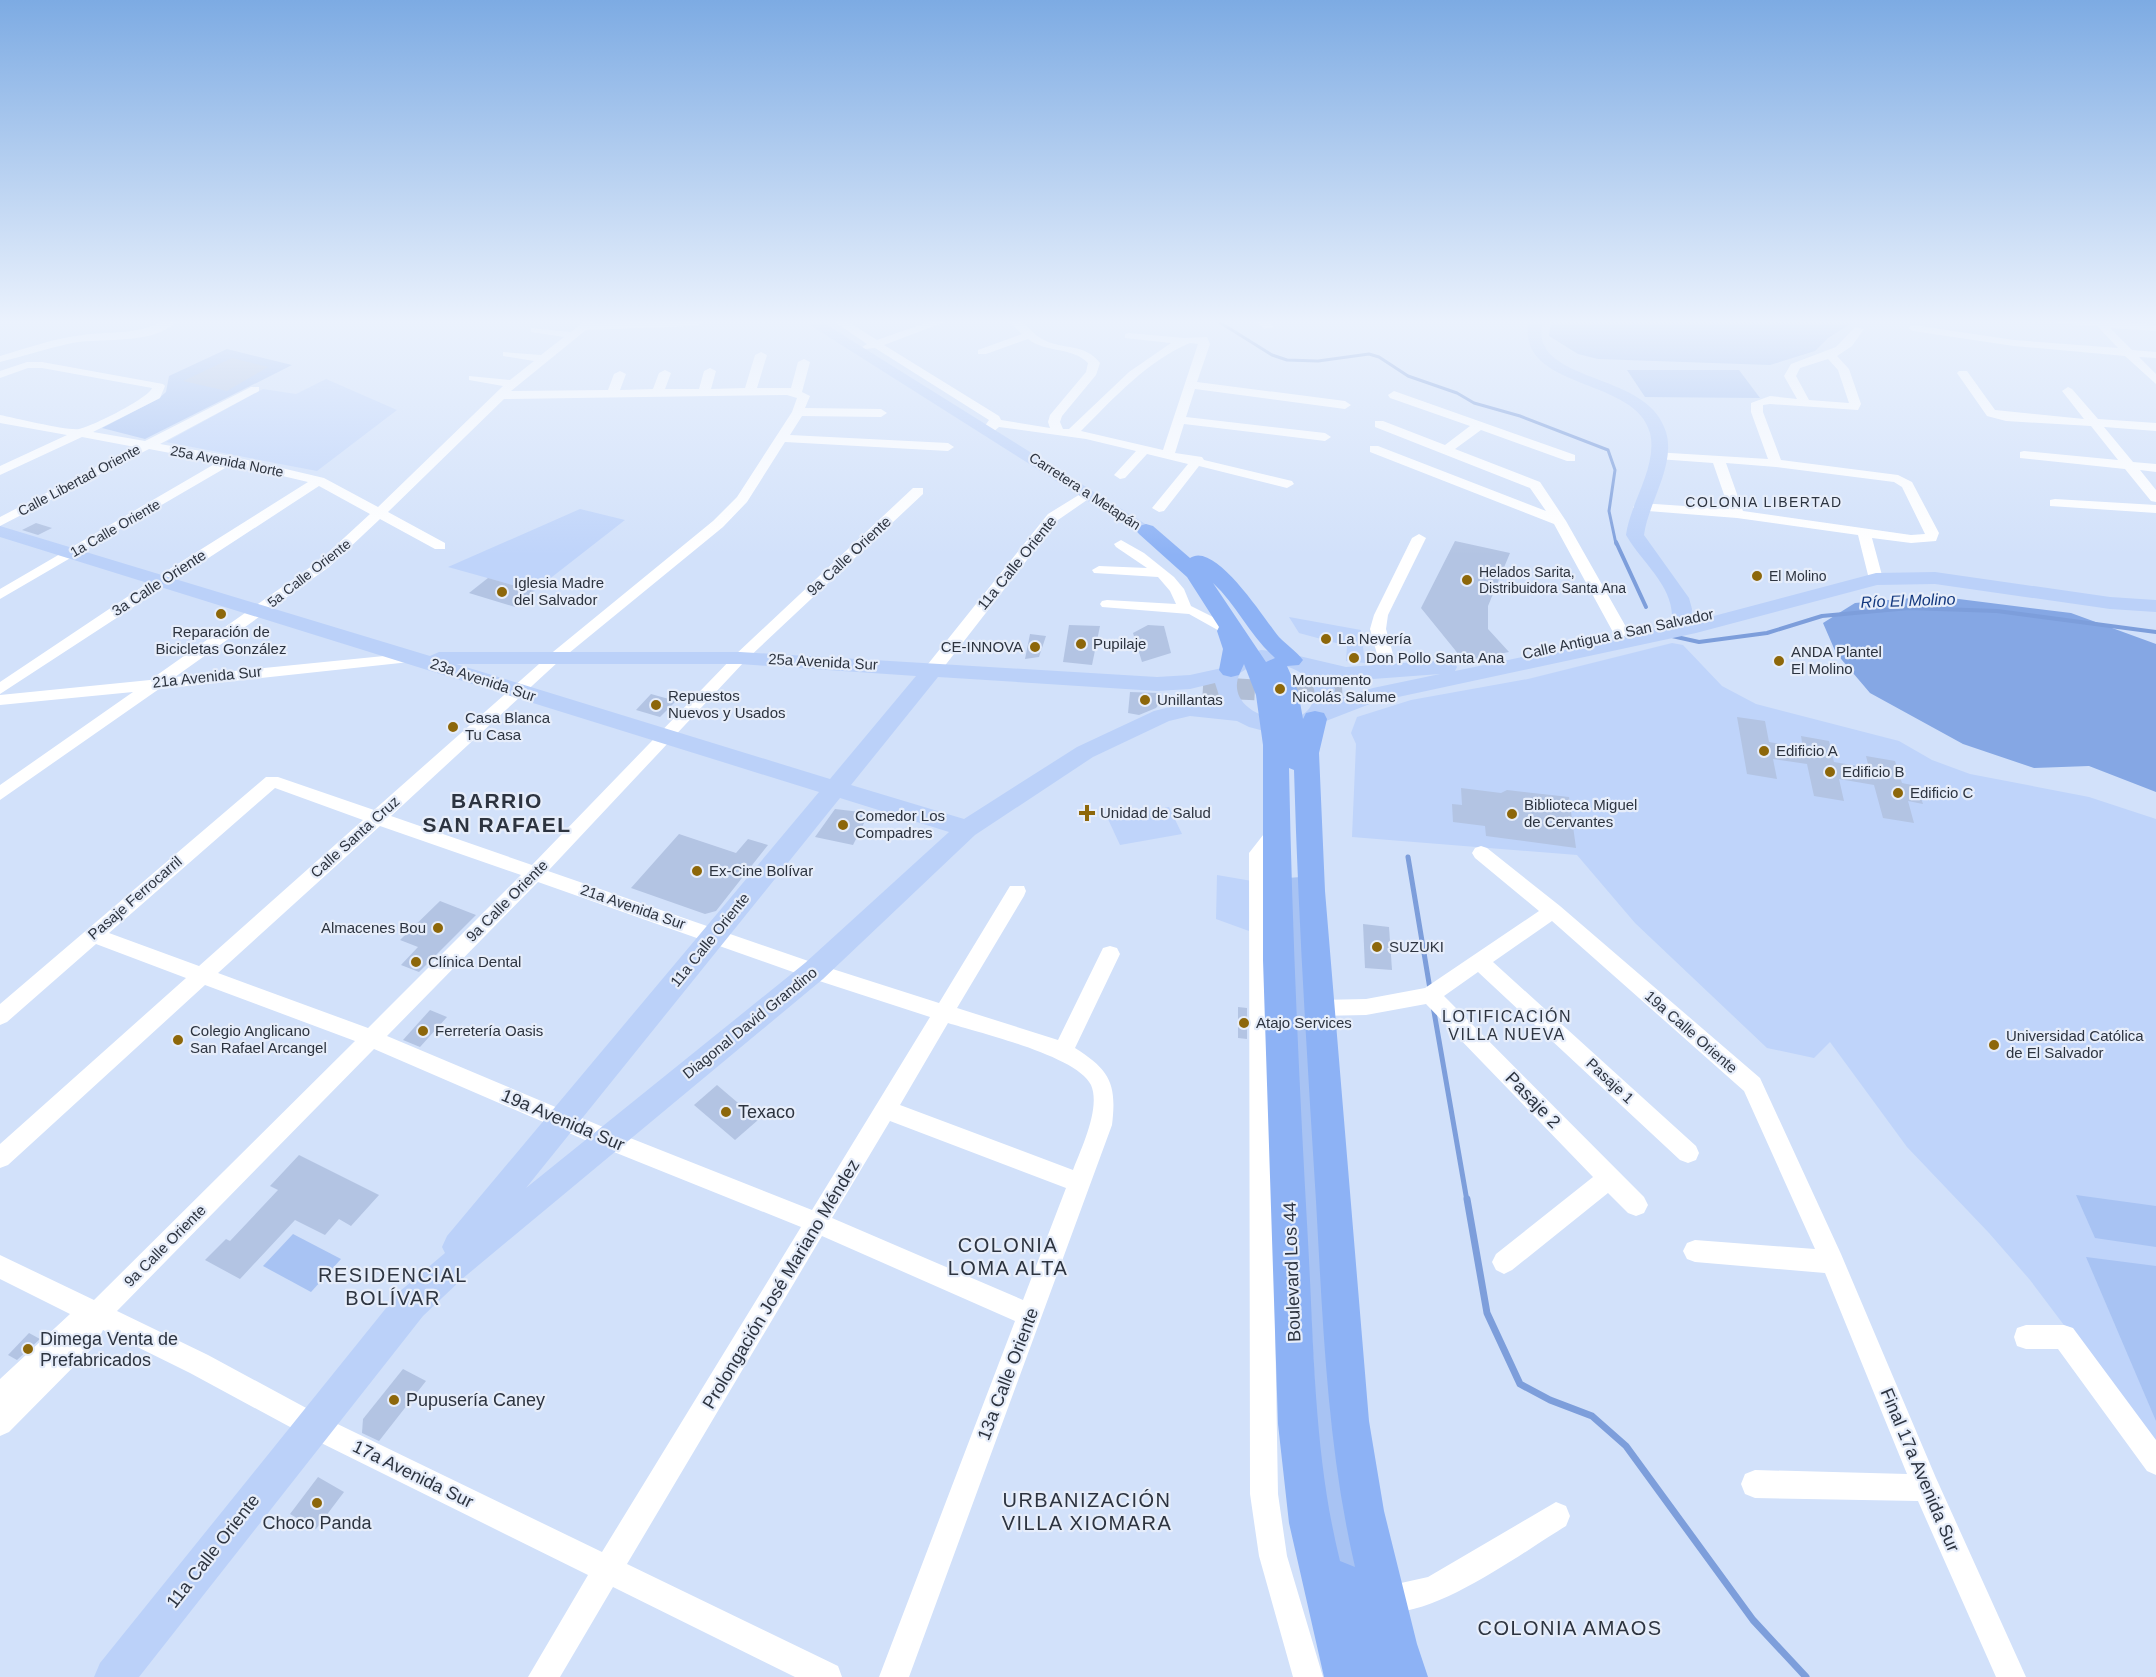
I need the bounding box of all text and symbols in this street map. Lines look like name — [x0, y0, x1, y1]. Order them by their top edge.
street label: Calle Libertad Oriente — [15, 441, 143, 519]
street label: 25a Avenida Norte — [169, 442, 285, 480]
street label: Carretera a Metapán — [1026, 449, 1144, 533]
district label: COLONIA LIBERTAD — [1685, 494, 1843, 510]
street label: 1a Calle Oriente — [67, 496, 163, 560]
street label: 9a Calle Oriente — [803, 512, 894, 599]
street label: 11a Calle Oriente — [974, 512, 1060, 613]
street label: 5a Calle Oriente — [264, 535, 354, 610]
street label: 3a Calle Oriente — [109, 546, 209, 619]
place label: Helados Sarita, Distribuidora Santa Ana — [1479, 564, 1626, 596]
place label: El Molino — [1769, 568, 1827, 584]
marker: El Molino — [1750, 569, 1764, 583]
marker: Helados Sarita, Distribuidora Santa Ana — [1460, 573, 1474, 587]
place label: Iglesia Madre del Salvador — [514, 574, 604, 608]
marker: Iglesia Madre del Salvador — [495, 585, 509, 599]
water label: Río El Molino — [1860, 590, 1956, 611]
street label: Calle Antigua a San Salvador — [1521, 605, 1715, 662]
marker: Reparación de Bicicletas González — [214, 607, 228, 621]
place label: Reparación de Bicicletas González — [156, 623, 286, 657]
place label: La Nevería — [1338, 630, 1412, 647]
marker: La Nevería — [1319, 632, 1333, 646]
place label: Pupilaje — [1093, 635, 1146, 652]
marker: Pupilaje — [1074, 637, 1088, 651]
place label: CE-INNOVA — [941, 638, 1023, 655]
marker: CE-INNOVA — [1028, 640, 1042, 654]
place label: ANDA Plantel El Molino — [1791, 643, 1882, 677]
place label: Don Pollo Santa Ana — [1366, 649, 1505, 666]
street label: 25a Avenida Sur — [768, 650, 878, 673]
marker: Don Pollo Santa Ana — [1347, 651, 1361, 665]
street label: 23a Avenida Sur — [428, 654, 538, 705]
marker: ANDA Plantel El Molino — [1772, 654, 1786, 668]
street label: 21a Avenida Sur — [151, 662, 262, 691]
place label: Monumento Nicolás Salume — [1292, 671, 1396, 705]
marker: Monumento Nicolás Salume — [1273, 682, 1287, 696]
place label: Repuestos Nuevos y Usados — [668, 687, 786, 721]
place label: Unillantas — [1157, 691, 1223, 708]
marker: Unillantas — [1138, 693, 1152, 707]
marker: Repuestos Nuevos y Usados — [649, 698, 663, 712]
place label: Casa Blanca Tu Casa — [465, 709, 551, 743]
marker: Casa Blanca Tu Casa — [446, 720, 460, 734]
place label: Edificio A — [1776, 742, 1838, 759]
marker: Edificio A — [1757, 744, 1771, 758]
place label: Edificio B — [1842, 763, 1905, 780]
marker: Edificio B — [1823, 765, 1837, 779]
place label: Edificio C — [1910, 784, 1974, 801]
marker: Edificio C — [1891, 786, 1905, 800]
district label: BARRIO SAN RAFAEL — [422, 789, 572, 836]
street label: Calle Santa Cruz — [307, 792, 402, 881]
place label: Biblioteca Miguel de Cervantes — [1524, 796, 1637, 830]
marker: Unidad de Salud — [1078, 804, 1096, 822]
place label: Unidad de Salud — [1100, 804, 1211, 821]
place label: Comedor Los Compadres — [855, 807, 945, 841]
marker: Biblioteca Miguel de Cervantes — [1505, 807, 1519, 821]
marker: Comedor Los Compadres — [836, 818, 850, 832]
street label: Pasaje Ferrocarril — [84, 852, 185, 943]
street label: 9a Calle Oriente — [462, 856, 551, 945]
place label: Ex-Cine Bolívar — [709, 862, 813, 879]
marker: Ex-Cine Bolívar — [690, 864, 704, 878]
street label: 21a Avenida Sur — [578, 881, 688, 932]
street label: 11a Calle Oriente — [667, 889, 753, 990]
place label: Almacenes Bou — [321, 919, 426, 936]
marker: Almacenes Bou — [431, 921, 445, 935]
place label: SUZUKI — [1389, 938, 1444, 955]
marker: SUZUKI — [1370, 940, 1384, 954]
place label: Clínica Dental — [428, 953, 521, 970]
marker: Clínica Dental — [409, 955, 423, 969]
street label: Diagonal David Grandino — [679, 963, 820, 1082]
street label: 19a Calle Oriente — [1642, 987, 1741, 1076]
district label: LOTIFICACIÓN VILLA NUEVA — [1442, 1007, 1572, 1043]
place label: Atajo Services — [1256, 1014, 1352, 1031]
marker: Atajo Services — [1237, 1016, 1251, 1030]
place label: Colegio Anglicano San Rafael Arcangel — [190, 1022, 327, 1056]
place label: Ferretería Oasis — [435, 1022, 543, 1039]
marker: Ferretería Oasis — [416, 1024, 430, 1038]
place label: Universidad Católica de El Salvador — [2006, 1027, 2144, 1061]
marker: Colegio Anglicano San Rafael Arcangel — [171, 1033, 185, 1047]
marker: Universidad Católica de El Salvador — [1987, 1038, 2001, 1052]
street label: Pasaje 1 — [1583, 1055, 1637, 1107]
street label: Pasaje 2 — [1501, 1068, 1565, 1132]
street label: 19a Avenida Sur — [498, 1085, 628, 1155]
place label: Texaco — [738, 1102, 795, 1122]
marker: Texaco — [719, 1105, 733, 1119]
street label: Prolongación José Mariano Méndez — [698, 1156, 864, 1412]
street label: 9a Calle Oriente — [120, 1201, 209, 1290]
street label: Boulevard Los 44 — [1280, 1202, 1304, 1342]
district label: COLONIA LOMA ALTA — [948, 1234, 1068, 1279]
district label: RESIDENCIAL BOLÍVAR — [318, 1264, 468, 1309]
street label: 13a Calle Oriente — [974, 1305, 1042, 1443]
place label: Dimega Venta de Prefabricados — [40, 1329, 178, 1370]
marker: Dimega Venta de Prefabricados — [21, 1342, 35, 1356]
street label: Final 17a Avenida Sur — [1876, 1385, 1964, 1555]
place label: Pupusería Caney — [406, 1390, 545, 1410]
marker: Pupusería Caney — [387, 1393, 401, 1407]
street label: 17a Avenida Sur — [349, 1436, 477, 1512]
district label: URBANIZACIÓN VILLA XIOMARA — [1002, 1489, 1172, 1534]
street label: 11a Calle Oriente — [162, 1490, 264, 1612]
marker: Choco Panda — [310, 1496, 324, 1510]
place label: Choco Panda — [262, 1513, 373, 1533]
district label: COLONIA AMAOS — [1477, 1617, 1663, 1639]

